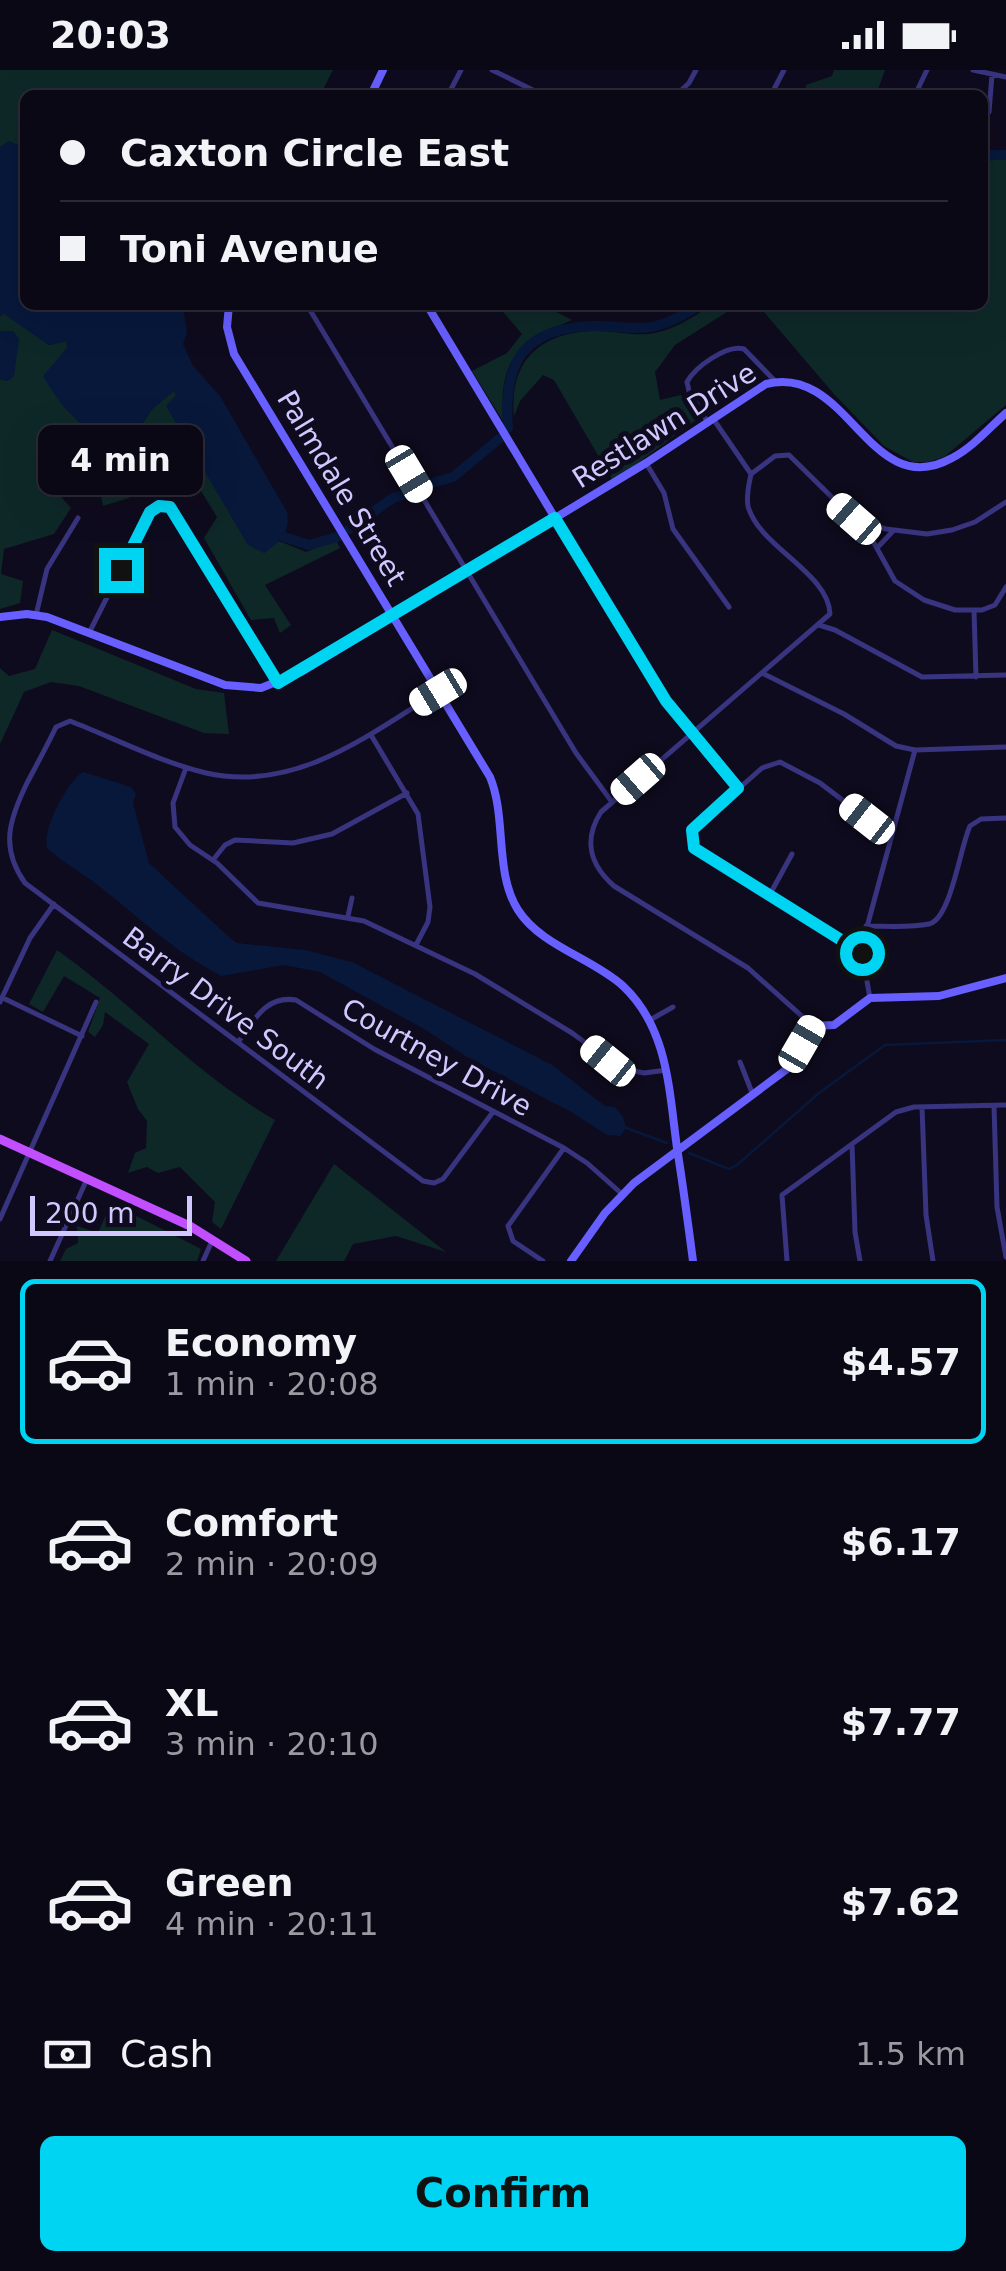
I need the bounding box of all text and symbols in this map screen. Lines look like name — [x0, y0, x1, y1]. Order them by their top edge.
text: 20:03 — [50, 13, 171, 57]
text: Caxton Circle East — [120, 131, 509, 175]
text: Toni Avenue — [120, 227, 379, 271]
street label: Restlawn Drive — [566, 356, 762, 495]
street label: Palmdale Street — [270, 385, 413, 592]
callout: 4 min — [38, 425, 204, 495]
text: 4 min — [70, 441, 171, 479]
car — [381, 441, 437, 507]
car — [822, 488, 886, 550]
route end — [99, 548, 144, 593]
car — [405, 664, 471, 720]
car — [606, 748, 670, 810]
car — [834, 789, 900, 849]
street label: Barry Drive South — [116, 920, 335, 1097]
route start — [840, 931, 885, 976]
street label: Courtney Drive — [336, 992, 537, 1123]
car — [774, 1011, 830, 1077]
car — [575, 1030, 641, 1092]
scale bar — [30, 1191, 192, 1236]
text: 200 m — [45, 1197, 135, 1230]
icon: car — [45, 1317, 135, 1407]
text: Economy — [165, 1321, 357, 1365]
text: $4.57 — [841, 1340, 961, 1384]
text: 1 min · 20:08 — [165, 1365, 379, 1403]
icon: car — [45, 1497, 135, 1587]
text: Comfort — [165, 1501, 338, 1545]
text: $6.17 — [841, 1520, 961, 1564]
text: 2 min · 20:09 — [165, 1545, 379, 1583]
icon: car — [45, 1677, 135, 1767]
text: XL — [165, 1681, 219, 1725]
text: $7.77 — [841, 1700, 961, 1744]
text: 3 min · 20:10 — [165, 1725, 379, 1763]
icon: car — [45, 1857, 135, 1947]
text: Green — [165, 1861, 294, 1905]
text: $7.62 — [841, 1880, 961, 1924]
text: 4 min · 20:11 — [165, 1905, 379, 1943]
icon: cash — [40, 2027, 95, 2082]
text: Cash — [120, 2032, 214, 2076]
text: 1.5 km — [855, 2035, 966, 2073]
button: Confirm — [40, 2136, 966, 2251]

